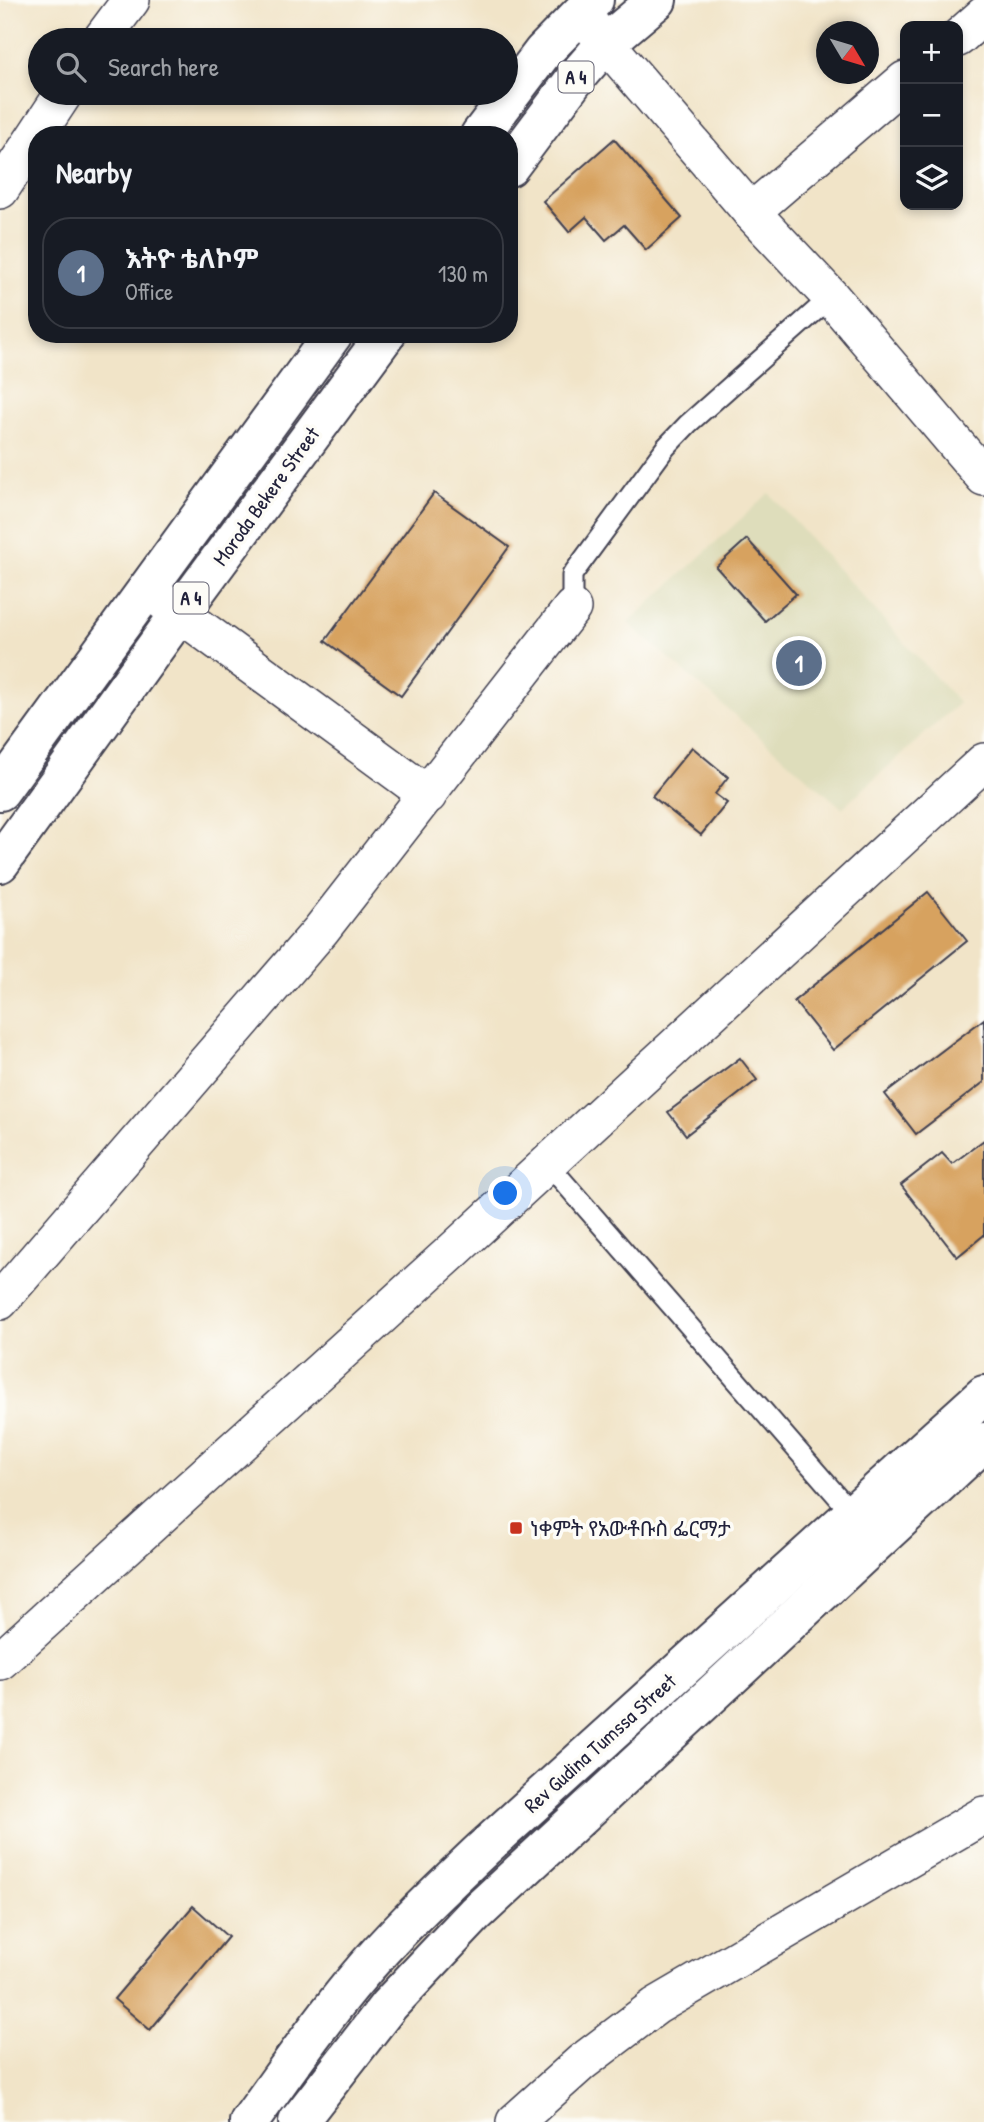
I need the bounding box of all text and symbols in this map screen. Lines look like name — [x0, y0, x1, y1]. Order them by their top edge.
north arrow — [816, 21, 879, 84]
map controls — [900, 21, 963, 210]
button: + — [900, 21, 963, 84]
search box — [28, 28, 518, 105]
icon: search — [52, 48, 90, 86]
text: Search here — [108, 49, 219, 84]
road number: A 4 — [558, 61, 594, 92]
button: − — [900, 84, 963, 147]
button: layers — [900, 147, 963, 210]
text: Nearby — [56, 152, 132, 192]
text: እትዮ ቴለኮም — [125, 241, 259, 276]
text: 1 — [77, 258, 85, 289]
text: 130 m — [438, 258, 488, 289]
text: Office — [125, 276, 173, 307]
street label: Moroda Bekere Street — [206, 420, 327, 571]
road number: A 4 — [174, 582, 208, 614]
pin: 1 — [776, 637, 822, 689]
your location — [488, 1176, 522, 1210]
place label: ነቀምት የአውቶቡስ ፌርማታ — [530, 1514, 731, 1543]
marker: ነቀምት የአውቶቡስ ፌርማታ — [508, 1520, 524, 1536]
street label: Rev Gudina Tumssa Street — [518, 1666, 683, 1819]

